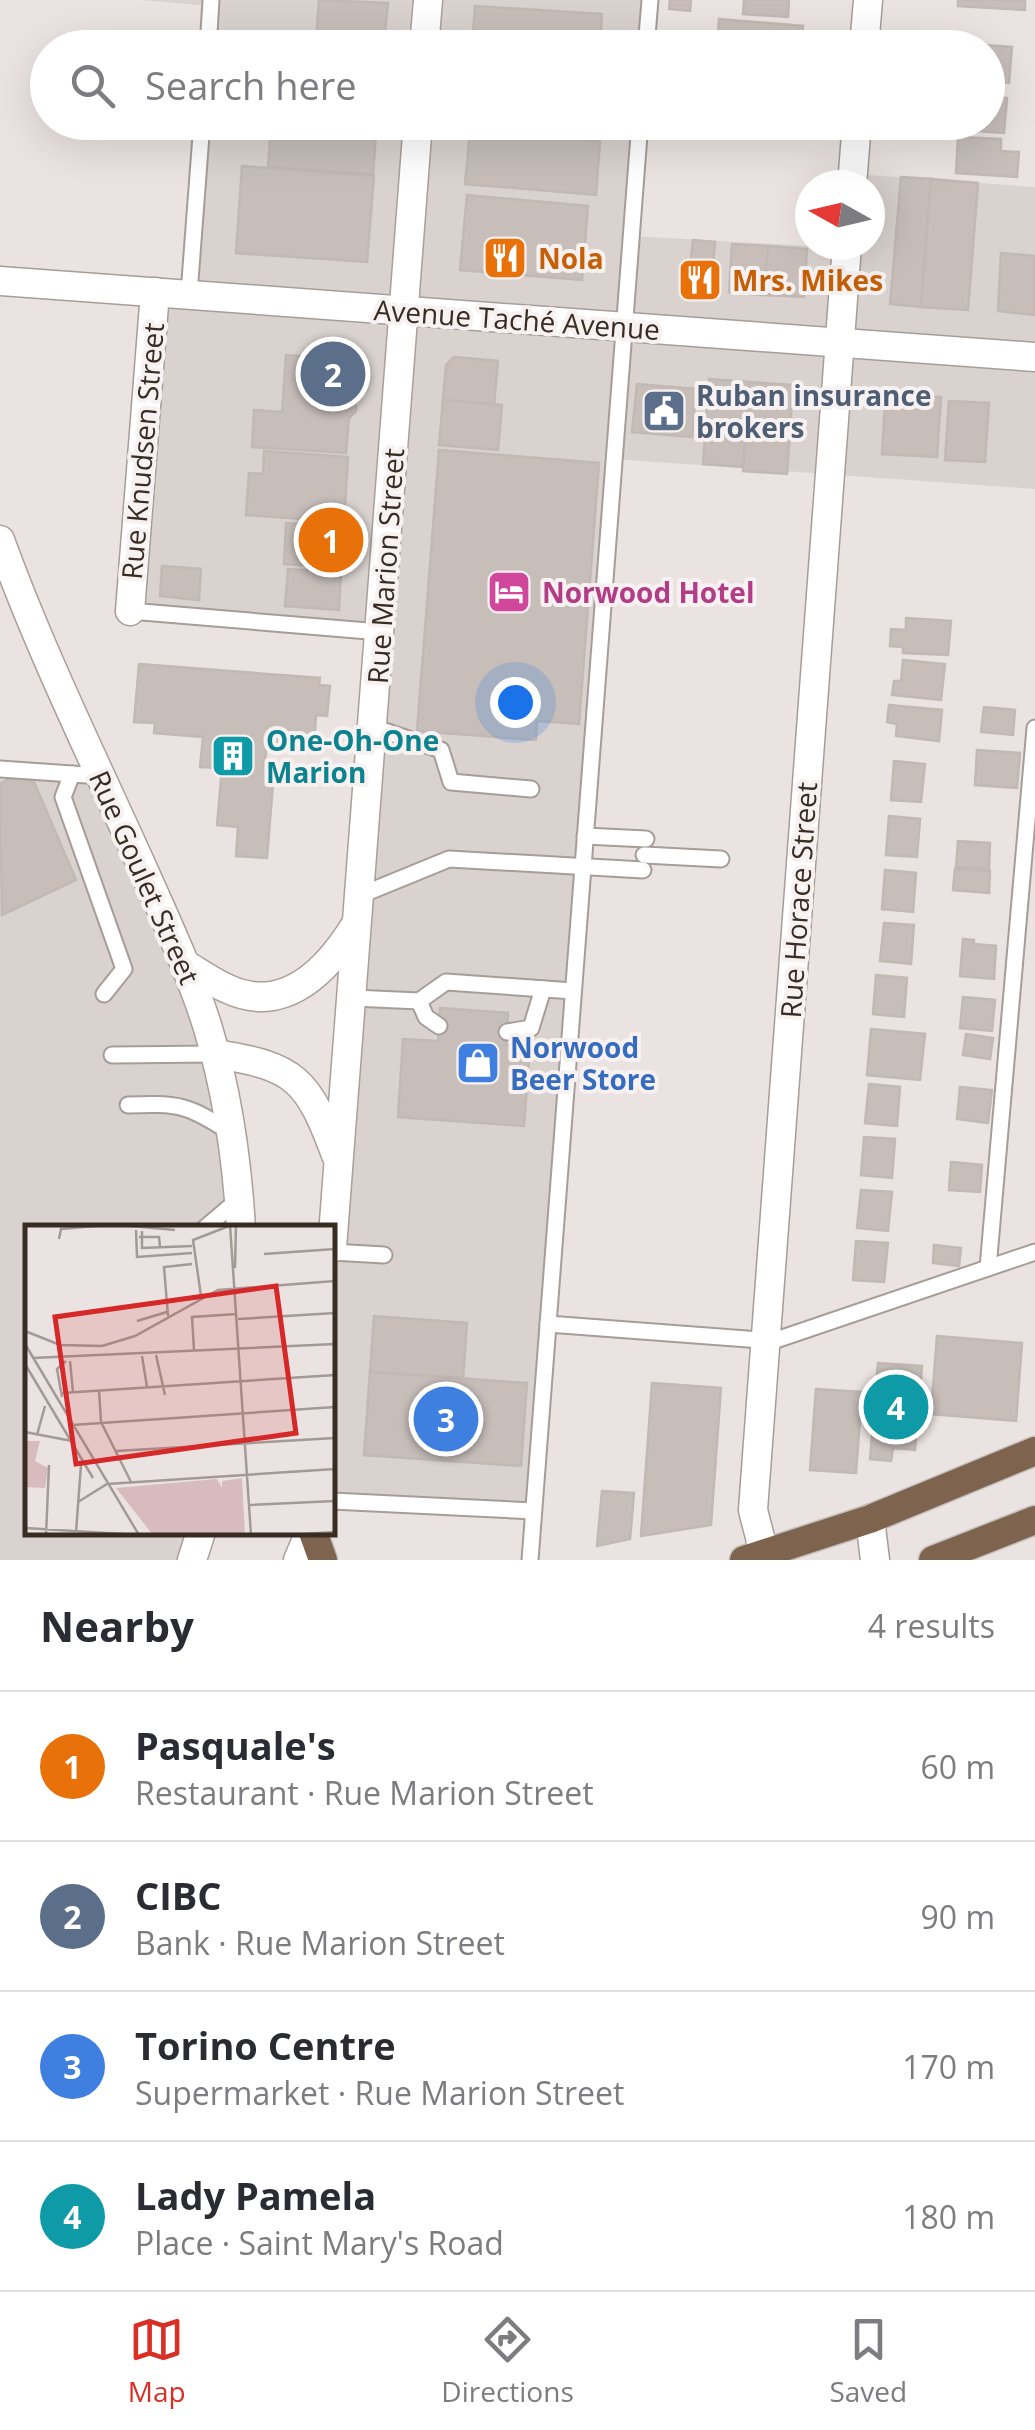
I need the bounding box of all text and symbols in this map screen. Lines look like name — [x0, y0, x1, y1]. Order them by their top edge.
search box — [30, 30, 1005, 140]
icon: search — [65, 58, 120, 113]
text: Search here — [145, 59, 357, 111]
north arrow — [795, 170, 885, 260]
restaurant icon: Nola — [482, 235, 528, 281]
place label: Nola — [538, 239, 604, 277]
restaurant icon: Mrs. Mikes — [677, 257, 723, 303]
place label: Mrs. Mikes — [732, 261, 883, 299]
street label: Avenue Taché Avenue — [373, 290, 661, 348]
street label: Rue Knudsen Street — [112, 321, 172, 581]
pin: 2 — [300, 336, 366, 412]
place label: Ruban insurance brokers — [696, 376, 931, 446]
public building icon: Ruban insurance brokers — [641, 388, 687, 434]
street label: Rue Marion Street — [358, 447, 412, 685]
pin: 1 — [298, 502, 364, 578]
hotel icon: Norwood Hotel — [486, 569, 532, 615]
place label: Norwood Hotel — [542, 573, 754, 611]
your location — [490, 677, 541, 728]
place label: One-Oh-One Marion — [266, 721, 439, 791]
building icon: One-Oh-One Marion — [210, 733, 256, 779]
street label: Rue Goulet Street — [81, 764, 209, 990]
street label: Rue Horace Street — [771, 781, 825, 1019]
place label: Norwood Beer Store — [510, 1028, 656, 1098]
shop icon: Norwood Beer Store — [455, 1040, 501, 1086]
inset map — [25, 1225, 335, 1535]
pin: 4 — [864, 1370, 928, 1444]
pin: 3 — [414, 1382, 478, 1456]
text: Nearby — [40, 1597, 194, 1654]
text: 4 results — [868, 1604, 995, 1647]
text: Pasquale's — [135, 1719, 336, 1771]
text: 1 — [63, 1745, 82, 1788]
text: 60 m — [920, 1745, 995, 1788]
text: Restaurant · Rue Marion Street — [135, 1771, 594, 1814]
text: CIBC — [135, 1869, 222, 1921]
text: 2 — [63, 1895, 82, 1938]
text: 90 m — [920, 1895, 995, 1938]
text: Bank · Rue Marion Street — [135, 1921, 505, 1964]
text: Torino Centre — [135, 2019, 396, 2071]
text: 3 — [63, 2045, 82, 2088]
text: 170 m — [902, 2045, 995, 2088]
text: Supermarket · Rue Marion Street — [135, 2071, 624, 2114]
text: Lady Pamela — [135, 2169, 376, 2221]
text: 4 — [63, 2195, 82, 2238]
text: 180 m — [902, 2195, 995, 2238]
text: Place · Saint Mary's Road — [135, 2221, 504, 2264]
tab: Map — [128, 2312, 186, 2410]
tab: Directions — [441, 2312, 574, 2410]
tab: Saved — [829, 2312, 907, 2410]

